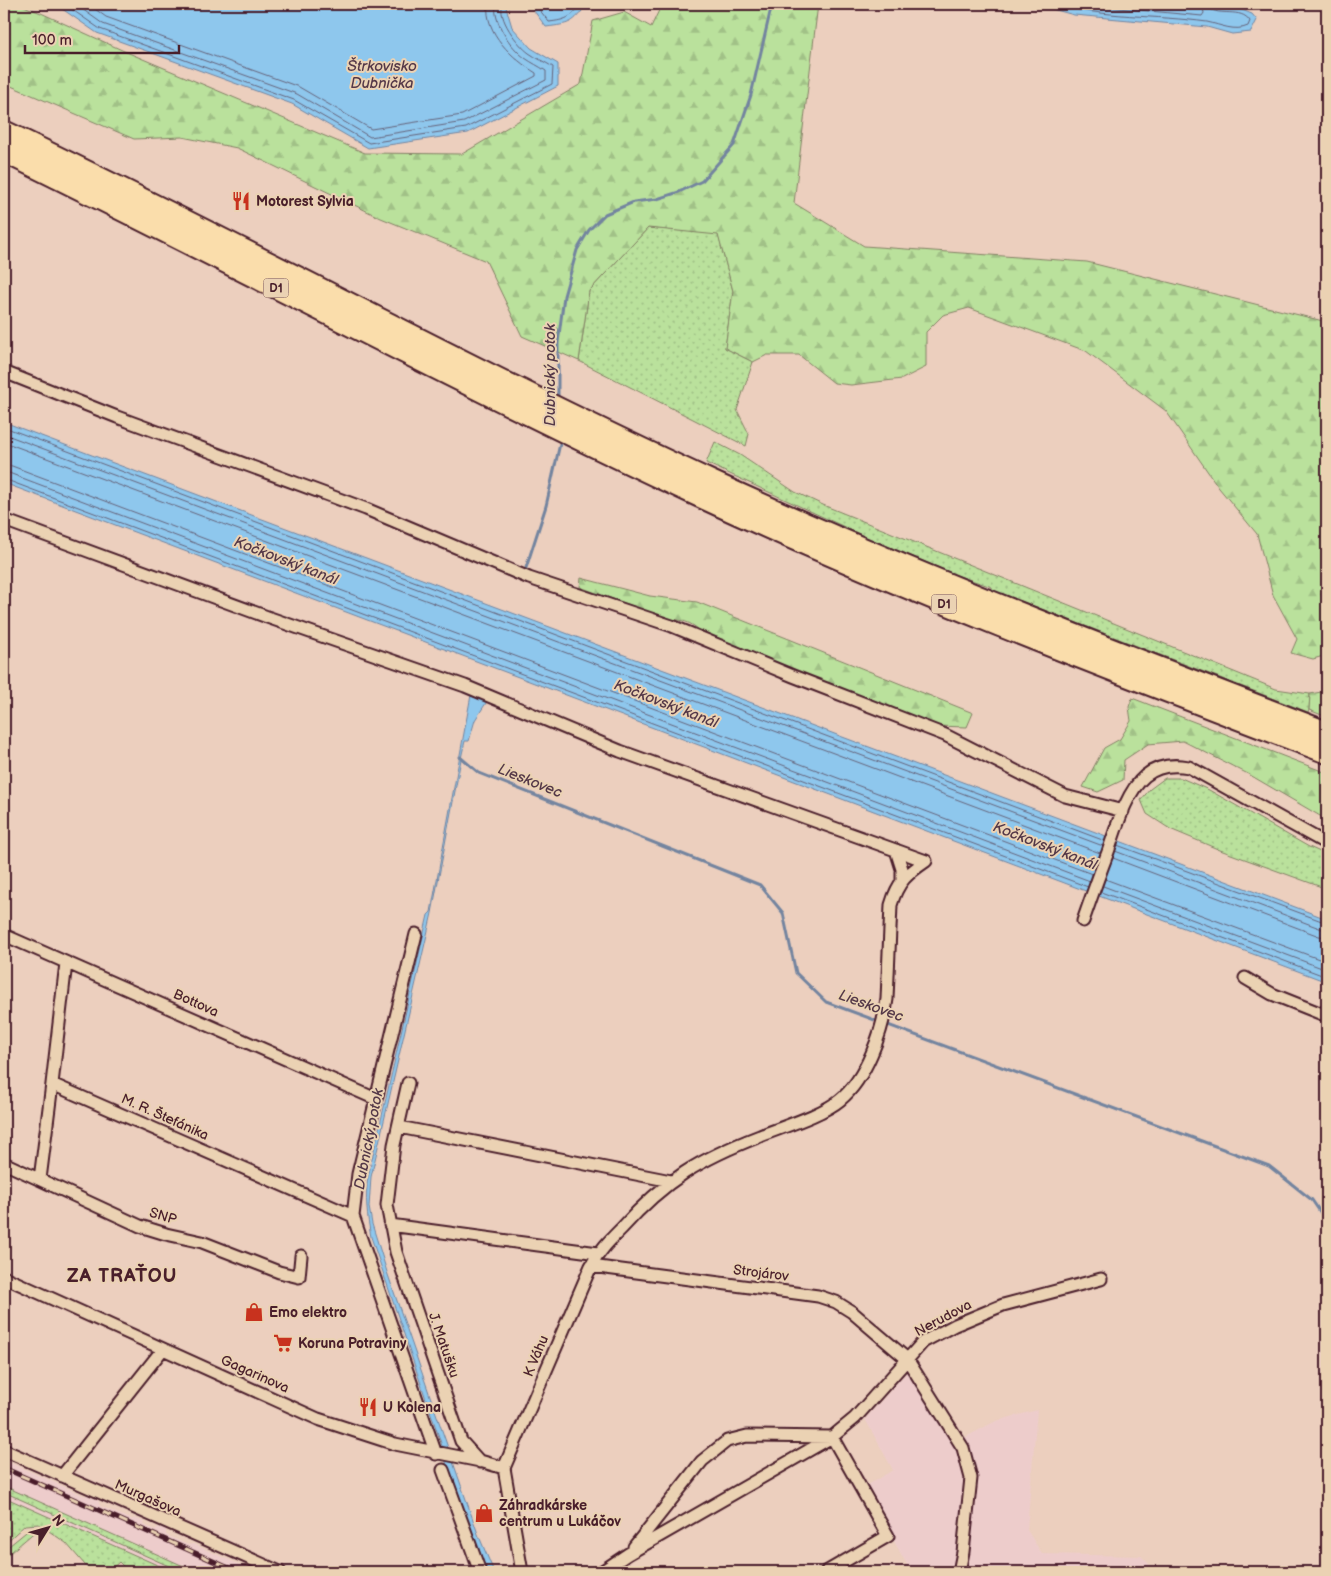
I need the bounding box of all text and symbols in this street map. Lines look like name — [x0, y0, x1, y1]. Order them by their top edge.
scale bar — [25, 22, 179, 54]
text: 100 m — [32, 31, 72, 50]
water label: Štrkovisko Dubnička — [347, 57, 417, 93]
restaurant icon: Motorest Sylvia — [230, 190, 252, 212]
place label: Motorest Sylvia — [256, 193, 354, 210]
road number: D1 — [264, 278, 288, 298]
water label: Dubnický potok — [541, 323, 560, 426]
water label: Kočkovský kanál — [231, 532, 341, 590]
road number: D1 — [932, 594, 956, 614]
water label: Kočkovský kanál — [611, 675, 721, 733]
water label: Lieskovec — [495, 760, 565, 802]
water label: Kočkovský kanál — [990, 817, 1100, 875]
street label: Bottova — [171, 985, 221, 1021]
water label: Lieskovec — [836, 986, 906, 1026]
water label: Dubnický potok — [350, 1086, 388, 1191]
street label: M. R. Štefánika — [119, 1089, 212, 1144]
street label: SNP — [147, 1204, 179, 1228]
street label: Strojárov — [732, 1261, 790, 1285]
district label: ZA TRAŤOU — [67, 1263, 177, 1288]
street label: Nerudova — [912, 1296, 974, 1340]
shop icon: Emo elektro — [243, 1301, 265, 1323]
place label: Emo elektro — [269, 1304, 347, 1321]
street label: J. Matušku — [425, 1310, 463, 1380]
supermarket icon: Koruna Potraviny — [272, 1332, 294, 1354]
street label: K Váhu — [520, 1333, 552, 1379]
place label: Koruna Potraviny — [298, 1335, 407, 1352]
street label: Gagarinova — [218, 1351, 292, 1397]
restaurant icon: U Kolena — [357, 1396, 379, 1418]
place label: U Kolena — [383, 1399, 441, 1416]
street label: Murgašova — [112, 1476, 184, 1520]
place label: Záhradkárske centrum u Lukáčov — [499, 1497, 621, 1530]
shop icon: Záhradkárske centrum u Lukáčov — [473, 1502, 495, 1524]
north arrow — [22, 1504, 72, 1554]
text: N — [48, 1511, 68, 1530]

